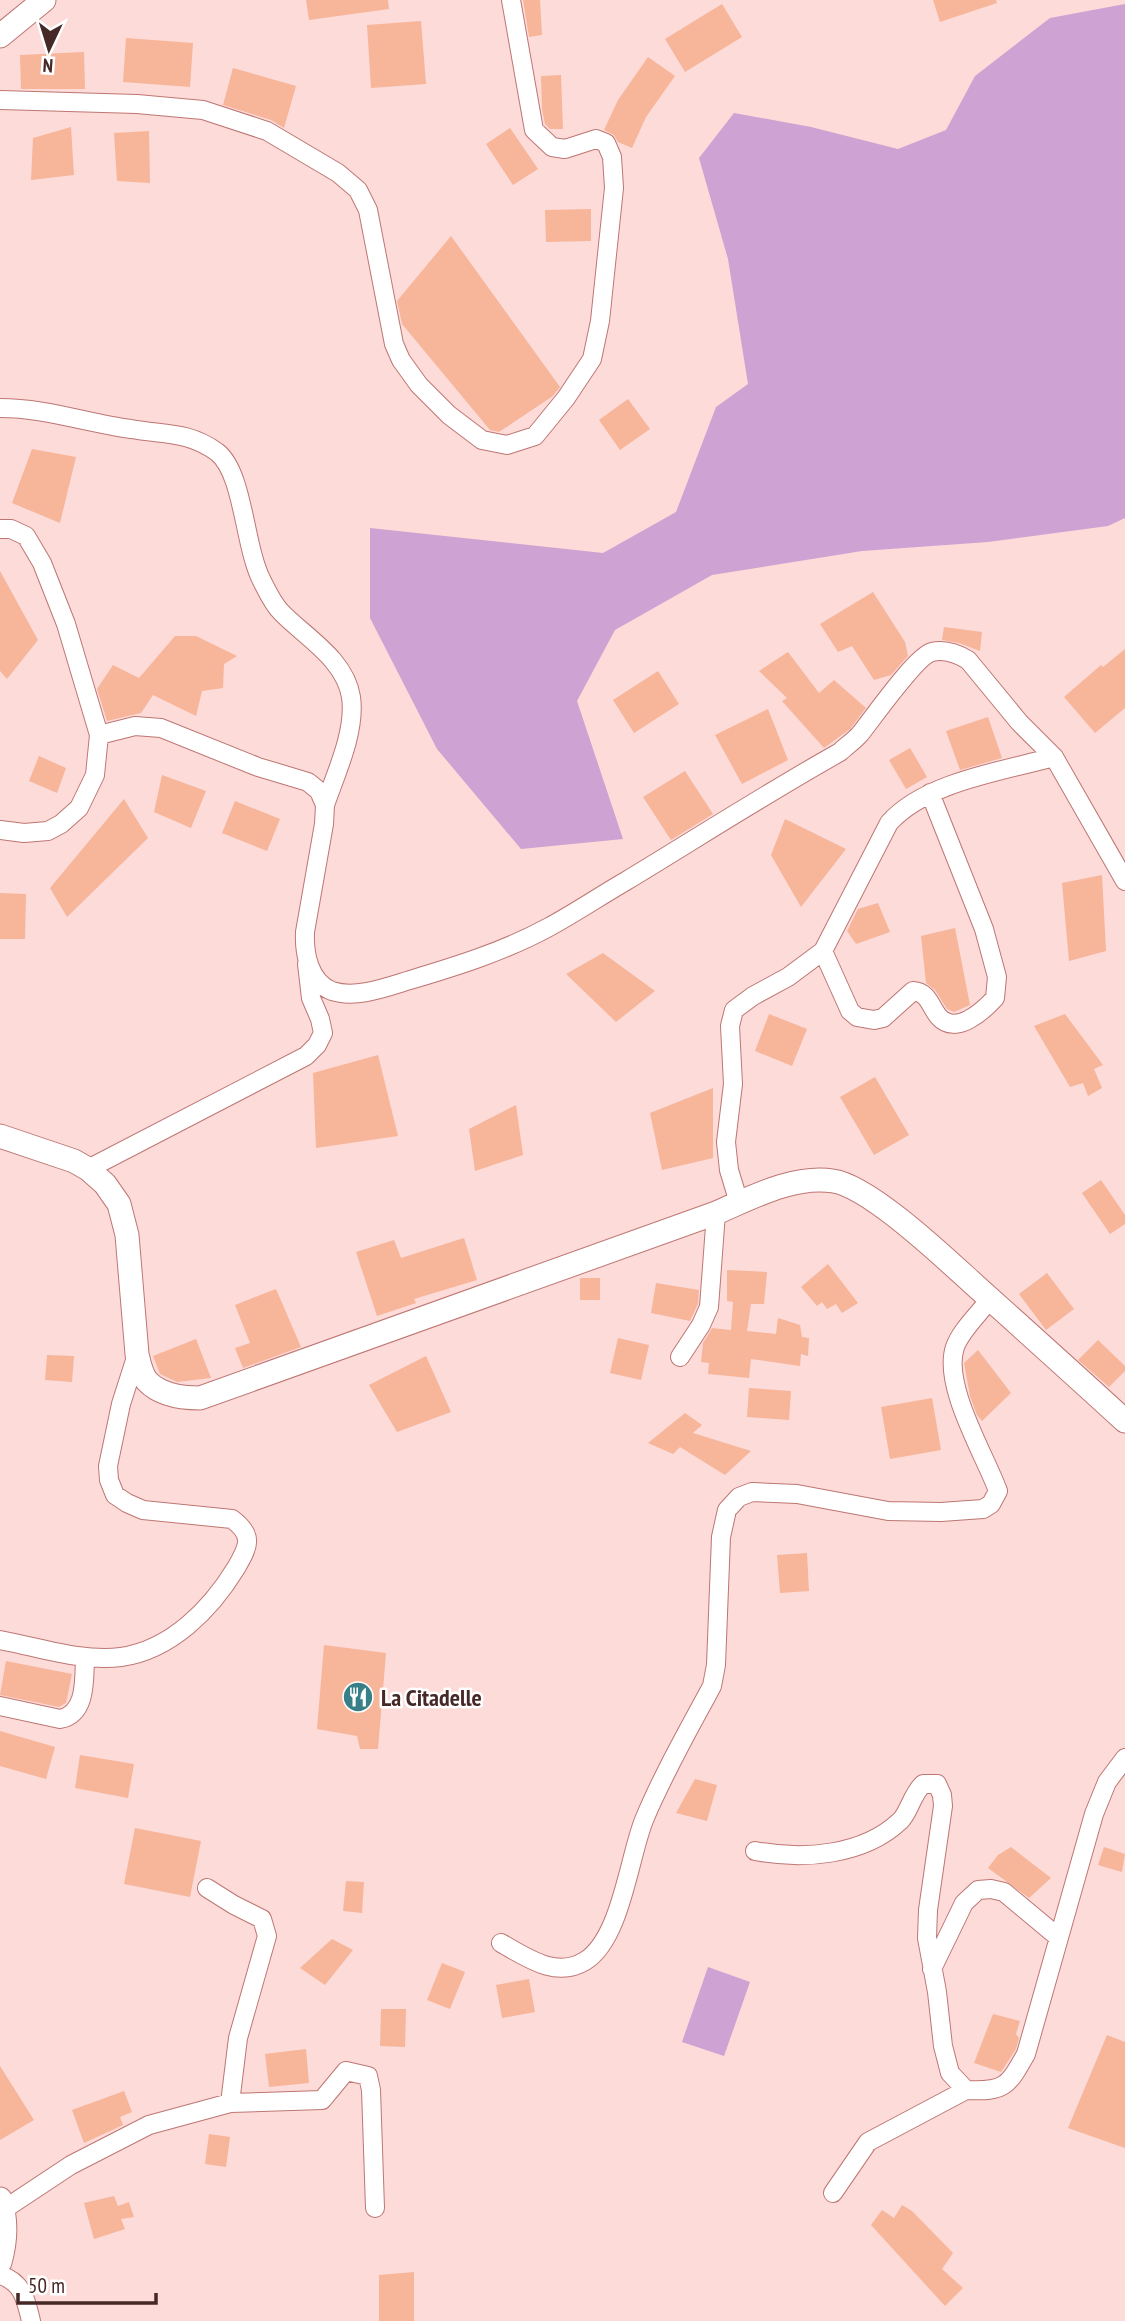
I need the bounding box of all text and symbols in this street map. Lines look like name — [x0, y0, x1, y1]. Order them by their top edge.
north arrow — [14, 14, 84, 84]
text: N — [42, 54, 54, 78]
restaurant icon: La Citadelle — [341, 1680, 375, 1714]
place label: La Citadelle — [381, 1682, 482, 1713]
scale bar — [18, 2262, 156, 2306]
text: 50 m — [28, 2272, 65, 2299]

